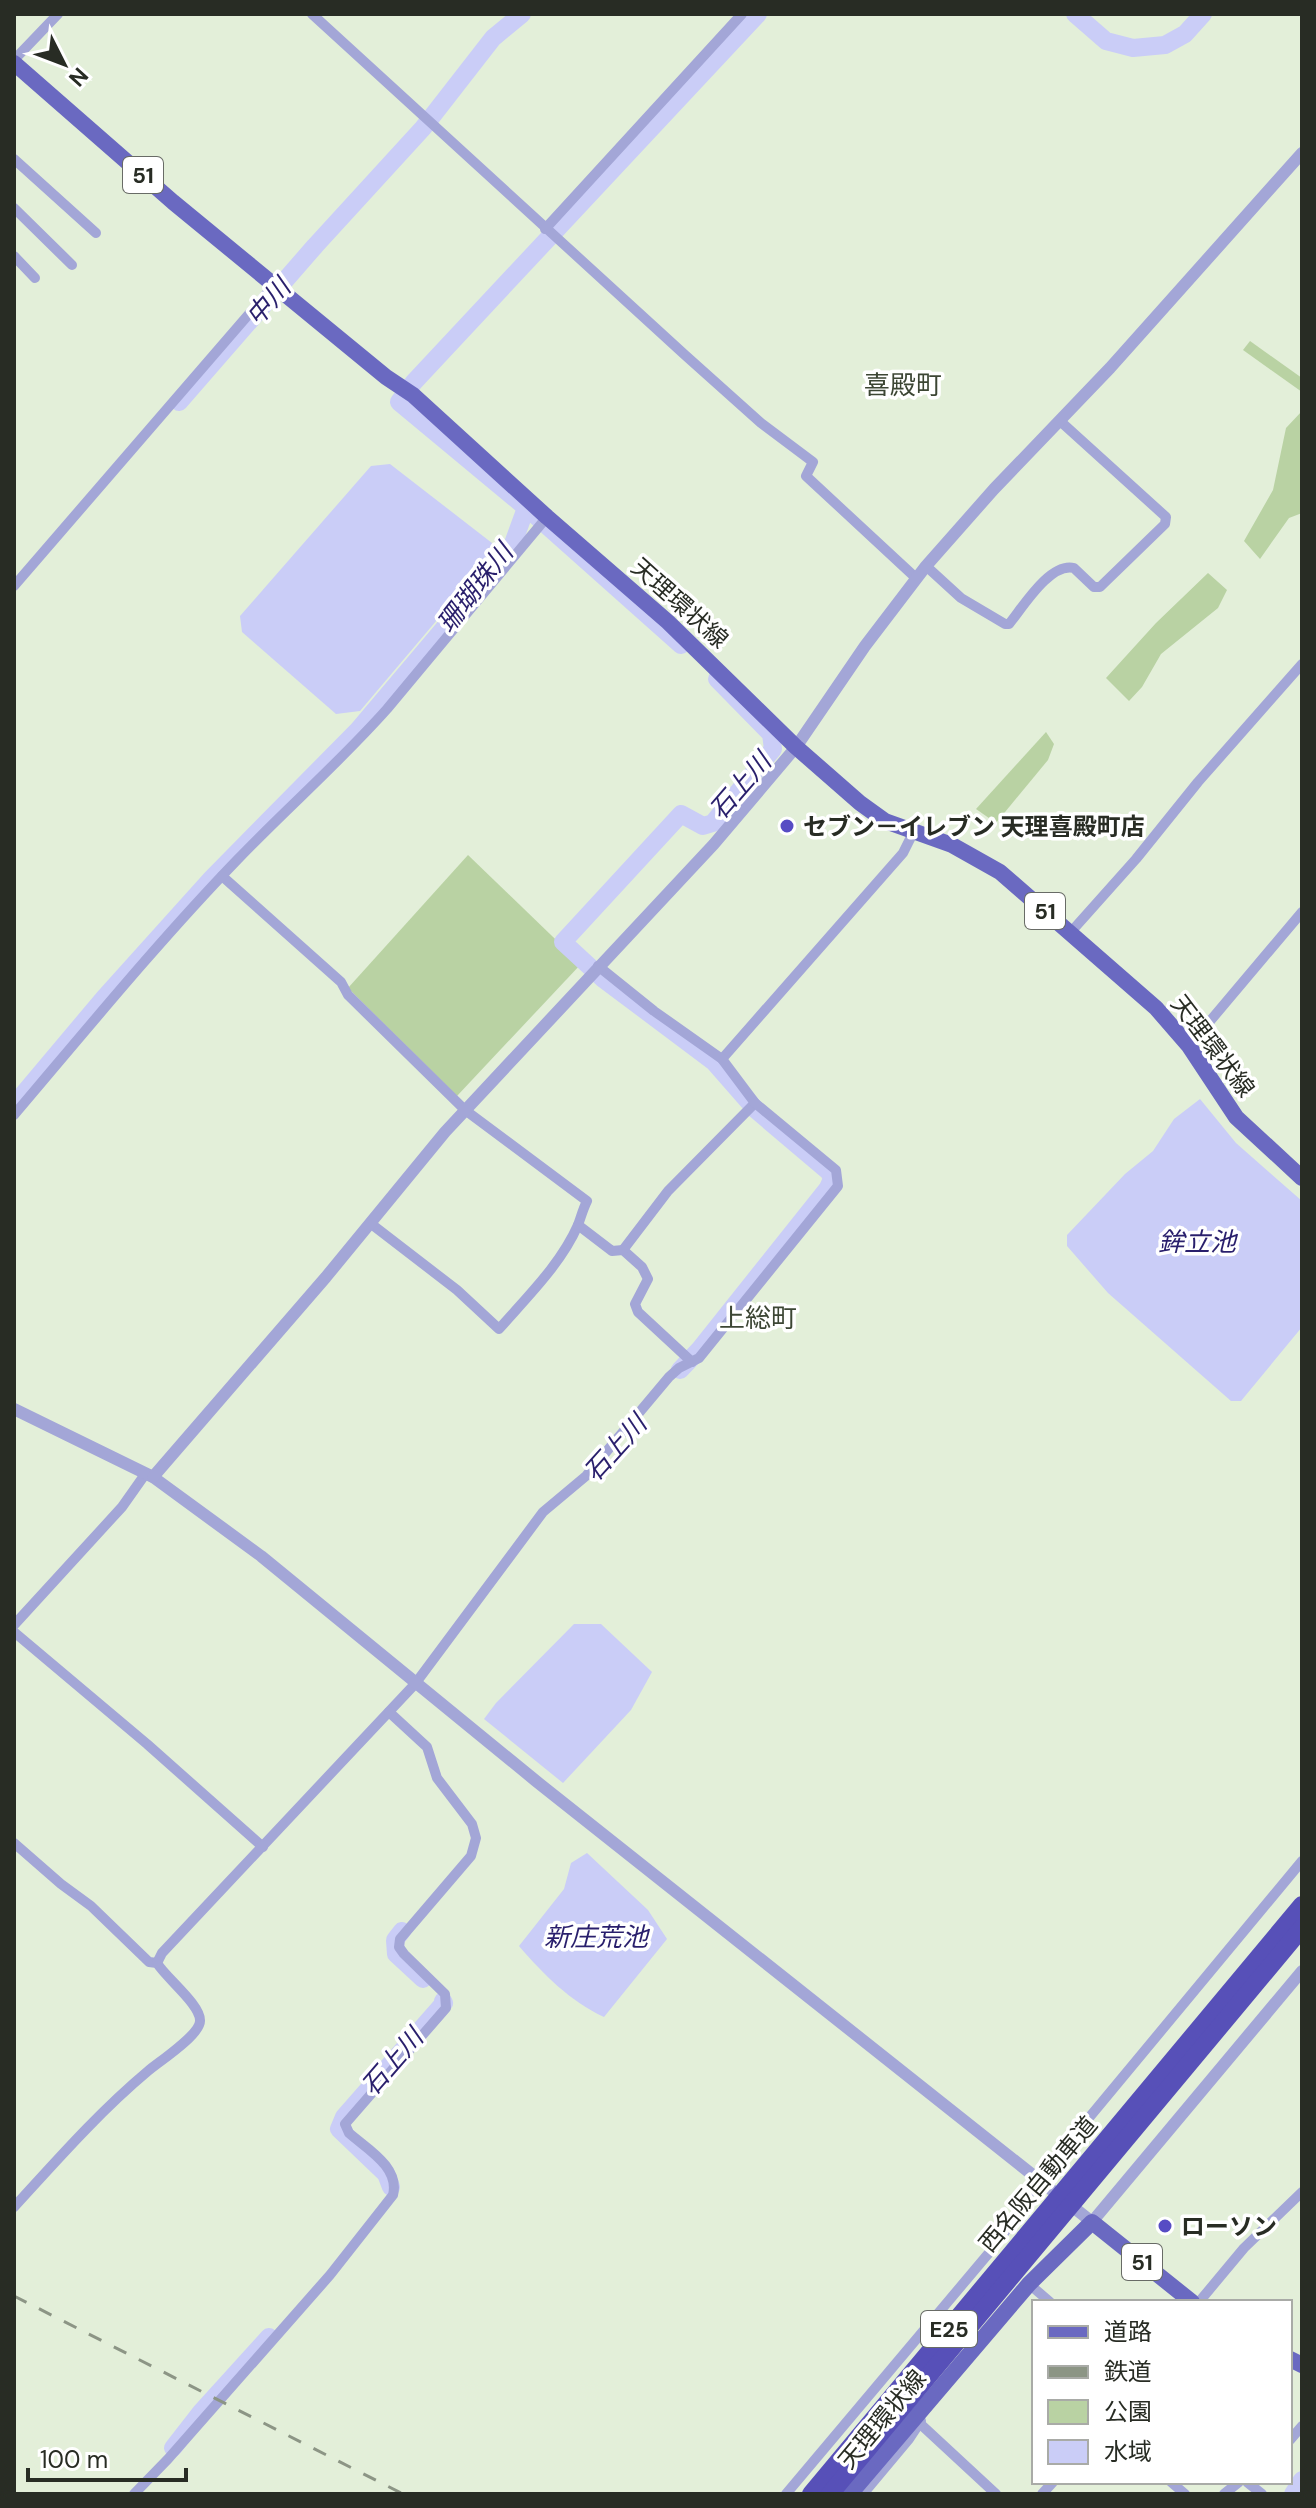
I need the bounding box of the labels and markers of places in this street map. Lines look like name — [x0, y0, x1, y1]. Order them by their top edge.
place label: セブン－イレブン 天理喜殿町店 — [803, 811, 1145, 842]
marker: セブン－イレブン 天理喜殿町店 — [778, 817, 796, 835]
place label: ローソン — [1181, 2211, 1277, 2242]
marker: ローソン — [1156, 2217, 1174, 2235]

